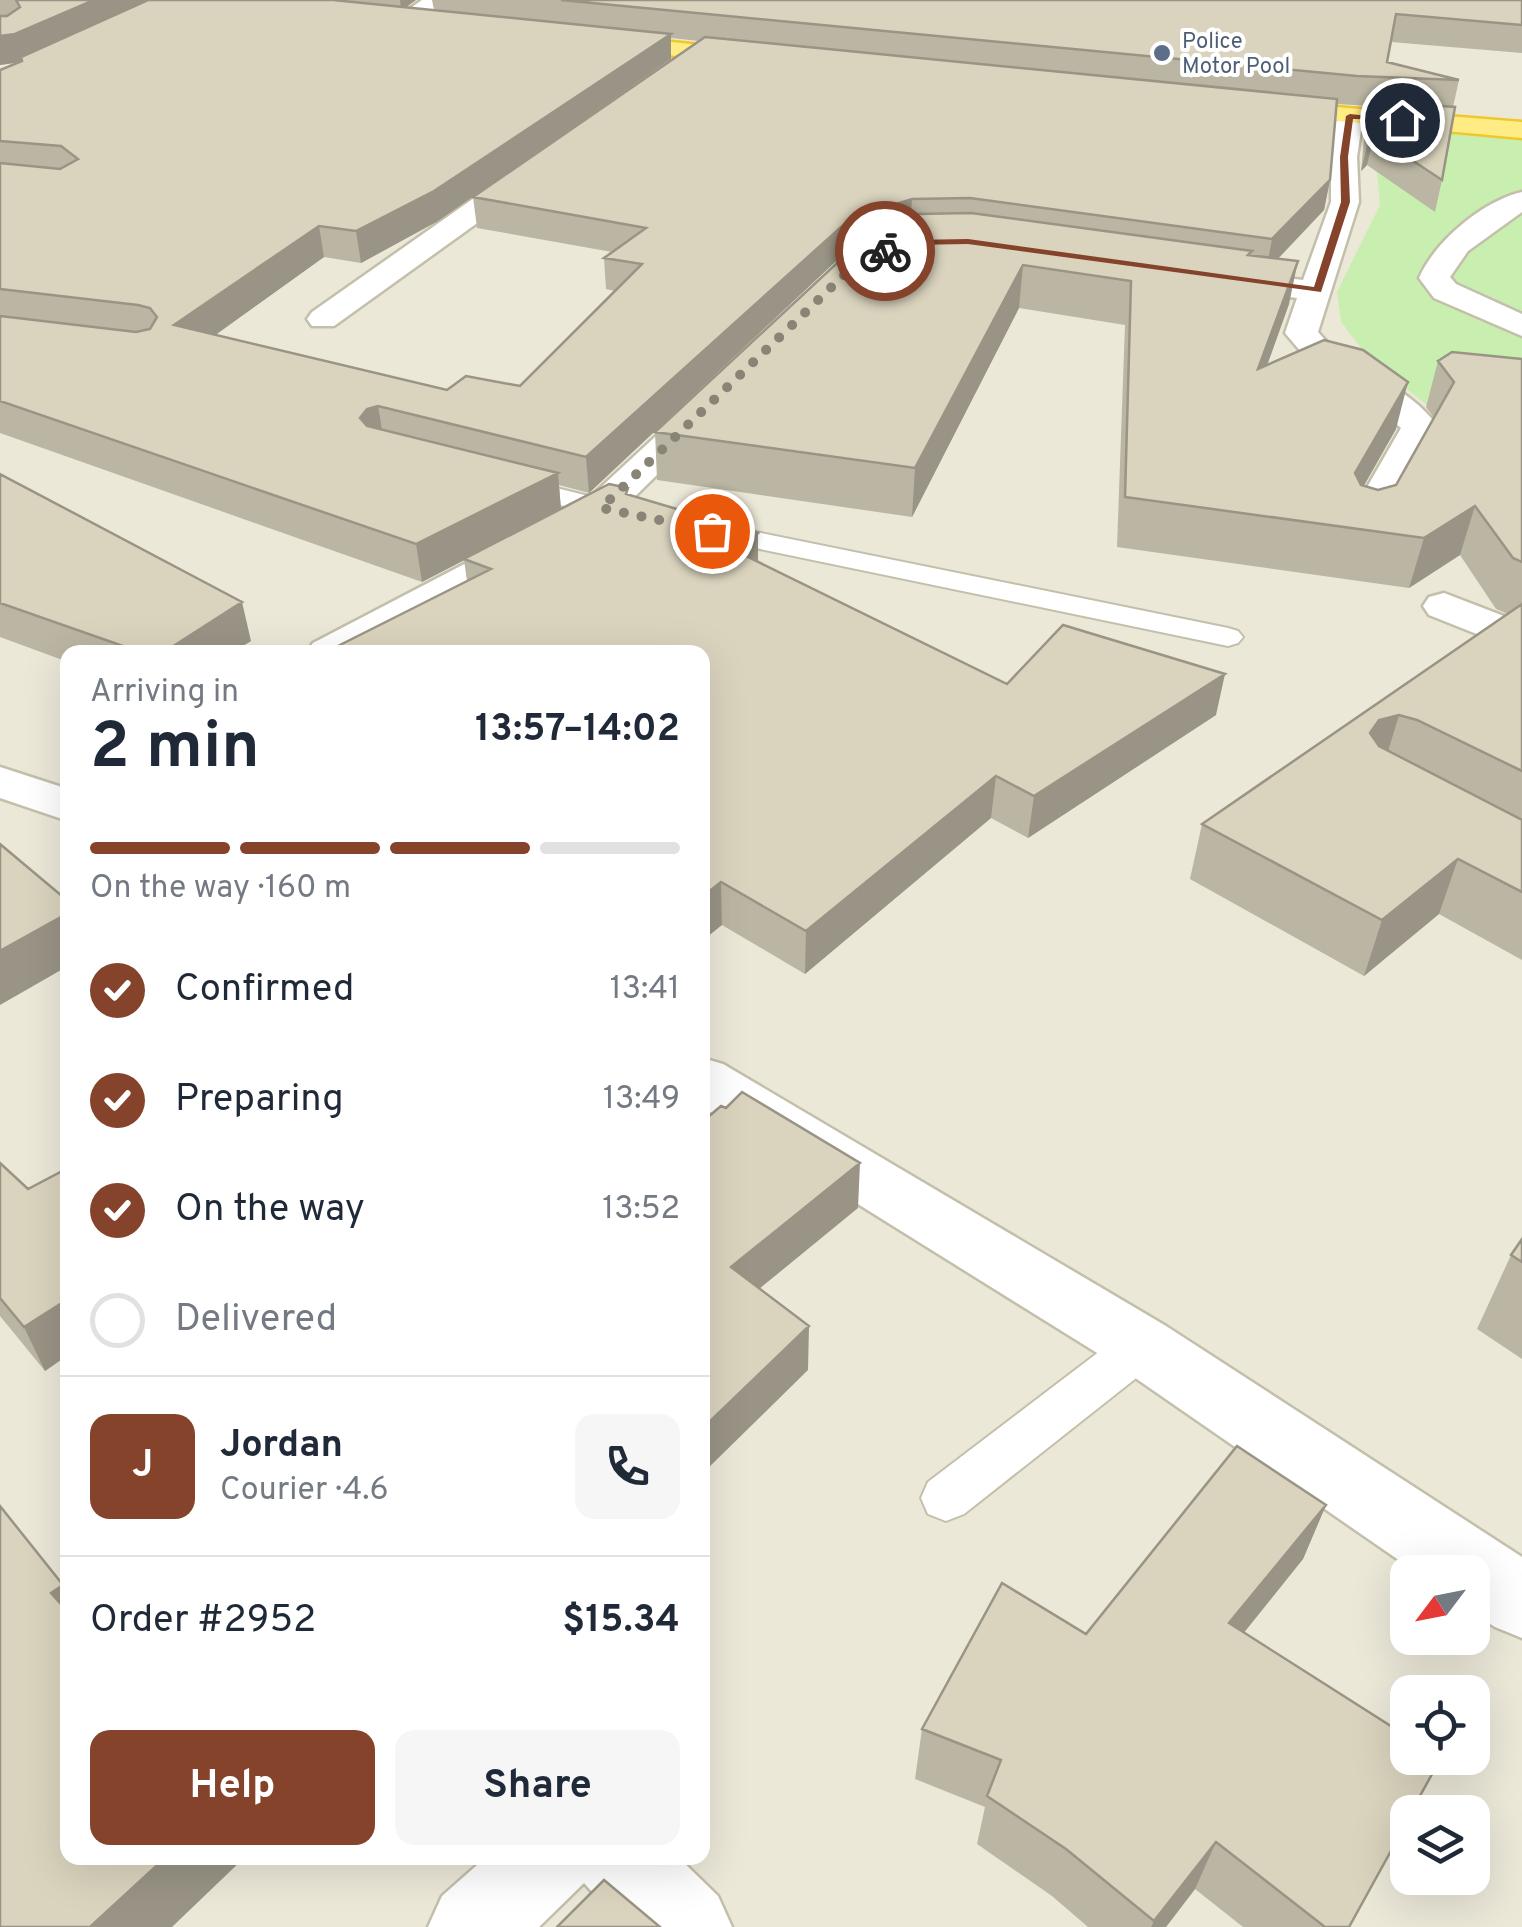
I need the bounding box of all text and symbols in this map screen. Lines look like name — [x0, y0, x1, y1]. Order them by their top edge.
place label: Police Motor Pool — [1182, 29, 1290, 81]
marker: Police Motor Pool — [1151, 42, 1173, 64]
pin — [1360, 78, 1445, 163]
icon: home — [1375, 93, 1430, 148]
courier — [835, 201, 935, 301]
icon: bike — [858, 224, 913, 279]
pin — [670, 489, 755, 574]
icon: bag — [685, 504, 740, 559]
text: Arriving in — [90, 673, 239, 713]
text: 13:57–14:02 — [475, 706, 680, 755]
text: 2 min — [90, 709, 260, 791]
text: On the way · 160 m — [90, 869, 351, 909]
icon: check — [90, 963, 145, 1018]
text: Confirmed — [175, 966, 354, 1015]
text: 13:41 — [610, 970, 680, 1010]
icon: check — [90, 1073, 145, 1128]
text: Preparing — [175, 1076, 344, 1125]
text: 13:49 — [603, 1080, 680, 1120]
icon: check — [90, 1183, 145, 1238]
text: On the way — [175, 1186, 365, 1235]
text: 13:52 — [602, 1190, 680, 1230]
text: Delivered — [175, 1296, 337, 1345]
button: phone — [575, 1414, 680, 1519]
text: Jordan — [220, 1422, 343, 1471]
text: J — [132, 1442, 153, 1491]
text: Courier · 4.6 — [220, 1471, 389, 1511]
north arrow — [1390, 1555, 1490, 1655]
map controls — [1390, 1555, 1490, 1895]
text: Order #2952 — [90, 1597, 316, 1646]
text: $15.34 — [562, 1597, 680, 1646]
button: locate — [1390, 1675, 1490, 1775]
button: Help — [90, 1730, 375, 1845]
button: Share — [395, 1730, 680, 1845]
button: layers — [1390, 1795, 1490, 1895]

